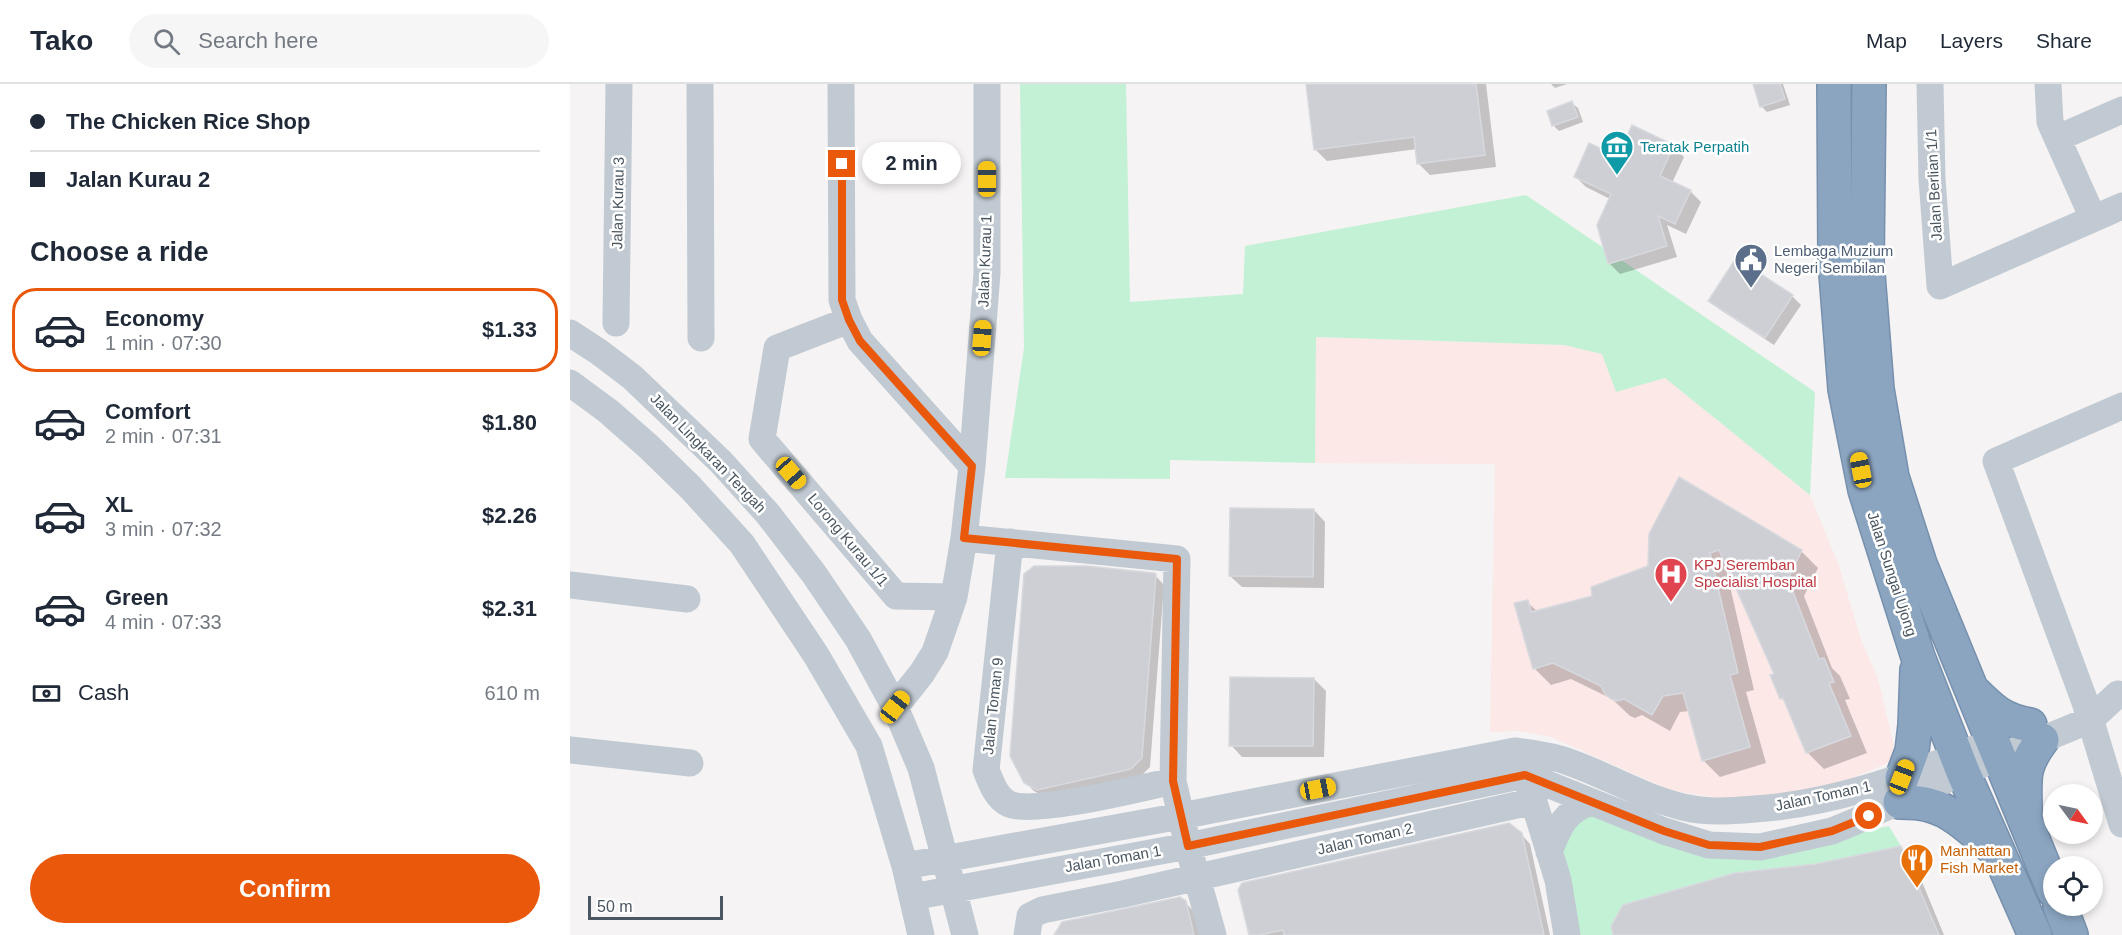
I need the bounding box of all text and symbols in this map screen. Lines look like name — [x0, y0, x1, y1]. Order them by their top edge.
search box — [129, 14, 549, 68]
text: Tako — [30, 25, 93, 56]
icon: search — [150, 25, 183, 58]
text: Search here — [198, 28, 318, 53]
text: Map — [1866, 29, 1907, 52]
text: Layers — [1940, 29, 2003, 52]
text: Share — [2036, 29, 2092, 52]
text: The Chicken Rice Shop — [66, 109, 311, 134]
museum icon: Teratak Perpatih — [1599, 129, 1635, 176]
street label: Jalan Berlian 1/1 — [1922, 129, 1945, 241]
place label: Teratak Perpatih — [1640, 138, 1749, 155]
callout: 2 min — [863, 143, 962, 185]
route end — [828, 150, 855, 177]
text: 2 min — [885, 152, 938, 174]
street label: Jalan Kurau 3 — [608, 157, 627, 249]
car — [978, 161, 996, 197]
text: Jalan Kurau 2 — [66, 167, 210, 192]
street label: Jalan Kurau 1 — [974, 214, 995, 308]
text: Choose a ride — [30, 237, 209, 267]
public building icon: Lembaga Muzium Negeri Sembilan — [1733, 242, 1769, 289]
place label: Lembaga Muzium Negeri Sembilan — [1774, 242, 1893, 276]
icon: car — [33, 303, 87, 357]
text: Economy — [105, 306, 204, 331]
text: $1.33 — [482, 317, 537, 342]
car — [972, 319, 992, 357]
text: 1 min · 07:30 — [105, 332, 222, 354]
street label: Jalan Lingkaran Tengah — [647, 390, 770, 516]
icon: car — [33, 396, 87, 450]
text: Comfort — [105, 399, 191, 424]
text: $1.80 — [482, 410, 537, 435]
text: 2 min · 07:31 — [105, 425, 222, 447]
car — [1849, 451, 1873, 489]
car — [772, 454, 810, 492]
icon: car — [33, 489, 87, 543]
street label: Lorong Kurau 1/1 — [805, 490, 892, 590]
text: XL — [105, 492, 133, 517]
text: $2.26 — [482, 503, 537, 528]
street label: Jalan Sungai Ujong — [1864, 509, 1921, 638]
text: 3 min · 07:32 — [105, 518, 222, 540]
hospital icon: KPJ Seremban Specialist Hospital — [1653, 556, 1689, 603]
place label: KPJ Seremban Specialist Hospital — [1694, 556, 1817, 590]
icon: car — [33, 582, 87, 636]
text: Green — [105, 585, 169, 610]
text: $2.31 — [482, 596, 537, 621]
text: 4 min · 07:33 — [105, 611, 222, 633]
street label: Jalan Toman 9 — [979, 657, 1006, 755]
icon: cash — [30, 677, 63, 710]
text: Cash — [78, 680, 129, 705]
text: 610 m — [484, 682, 540, 704]
car — [877, 687, 913, 727]
car — [1887, 757, 1917, 797]
car — [1299, 777, 1337, 801]
street label: Jalan Toman 1 — [1774, 777, 1872, 814]
north arrow — [2043, 784, 2103, 844]
map controls — [2043, 784, 2103, 916]
route start — [1855, 802, 1882, 829]
street label: Jalan Toman 2 — [1316, 819, 1414, 858]
street label: Jalan Toman 1 — [1064, 842, 1162, 875]
restaurant icon: Manhattan Fish Market — [1899, 842, 1935, 889]
place label: Manhattan Fish Market — [1940, 842, 2019, 876]
button: Confirm — [30, 854, 540, 923]
button: locate — [2043, 856, 2103, 916]
scale bar — [588, 893, 723, 920]
text: 50 m — [597, 898, 633, 915]

